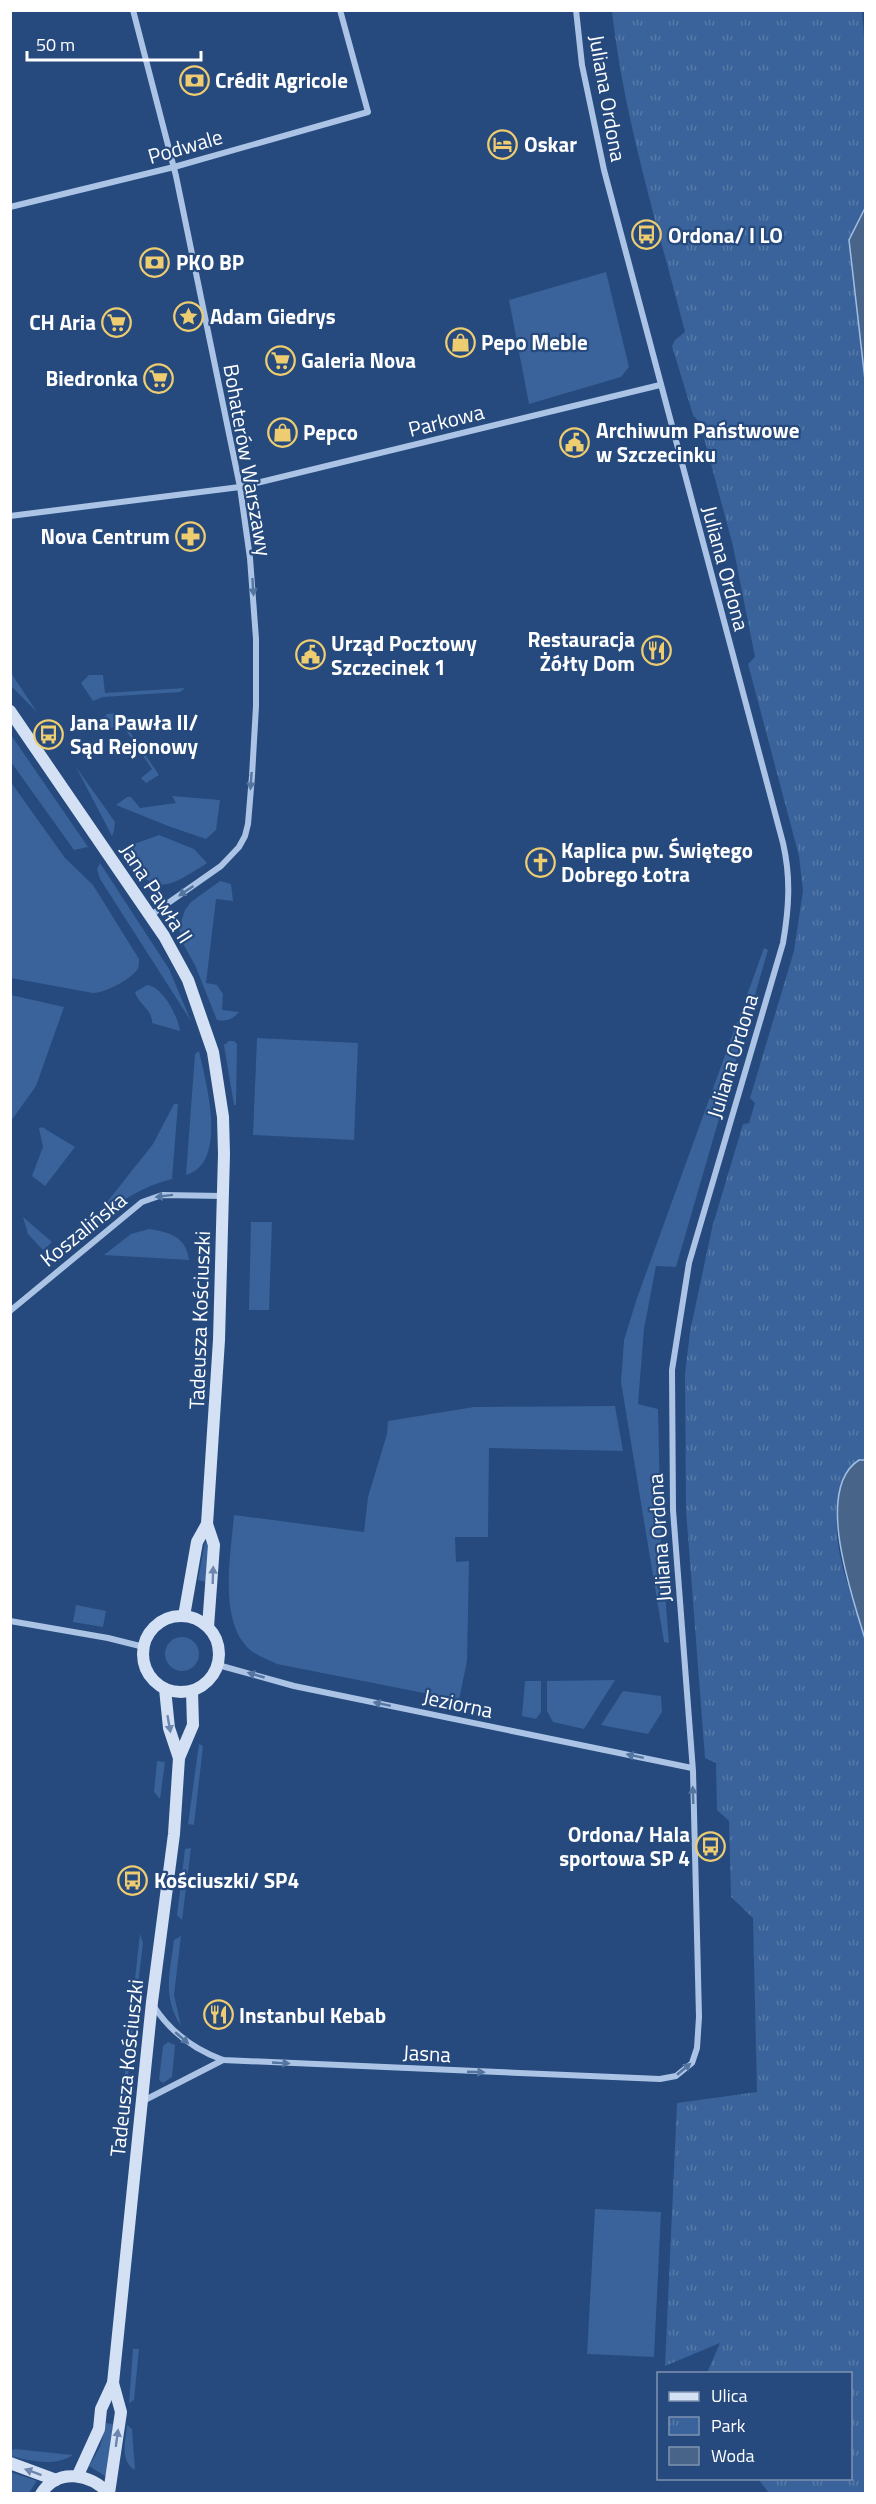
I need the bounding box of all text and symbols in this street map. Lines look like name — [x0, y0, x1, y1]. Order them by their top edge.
scale bar — [27, 24, 201, 62]
text: 50 m — [36, 31, 75, 58]
street label: Juliana Ordona — [581, 32, 635, 164]
bank icon: Crédit Agricole — [178, 64, 210, 96]
place label: Crédit Agricole — [215, 64, 348, 96]
street label: Podwale — [144, 120, 226, 172]
hotel icon: Oskar — [487, 128, 519, 160]
place label: Oskar — [524, 128, 577, 160]
bus stop icon: Ordona/ I LO — [631, 219, 663, 251]
place label: Ordona/ I LO — [668, 219, 783, 251]
bank icon: PKO BP — [139, 246, 171, 278]
place label: PKO BP — [176, 246, 244, 278]
place icon: Adam Giedrys — [173, 300, 205, 332]
place label: Adam Giedrys — [210, 300, 336, 332]
place label: CH Aria — [29, 306, 96, 338]
supermarket icon: CH Aria — [101, 306, 133, 338]
shop icon: Pepo Meble — [444, 326, 476, 358]
place label: Pepo Meble — [481, 326, 588, 358]
supermarket icon: Galeria Nova — [264, 344, 296, 376]
place label: Galeria Nova — [301, 344, 416, 376]
street label: Bohaterów Warszawy — [215, 361, 281, 559]
place label: Biedronka — [45, 362, 138, 394]
supermarket icon: Biedronka — [143, 362, 175, 394]
street label: Parkowa — [405, 395, 488, 445]
place label: Archiwum Państwowe w Szczecinku — [596, 414, 799, 470]
shop icon: Pepco — [266, 416, 298, 448]
place label: Pepco — [303, 416, 358, 448]
public building icon: Archiwum Państwowe w Szczecinku — [559, 426, 591, 458]
street label: Juliana Ordona — [694, 502, 758, 635]
place label: Nova Centrum — [41, 520, 170, 552]
pharmacy icon: Nova Centrum — [175, 520, 207, 552]
one-way arrow — [248, 577, 257, 596]
place label: Restauracja Żółty Dom — [527, 623, 635, 679]
place label: Urząd Pocztowy Szczecinek 1 — [331, 627, 477, 683]
restaurant icon: Restauracja Żółty Dom — [640, 635, 672, 667]
public building icon: Urząd Pocztowy Szczecinek 1 — [294, 639, 326, 671]
place label: Jana Pawła II/ Sąd Rejonowy — [70, 706, 199, 762]
bus stop icon: Jana Pawła II/ Sąd Rejonowy — [33, 718, 65, 750]
one-way arrow — [247, 772, 256, 791]
place label: Kaplica pw. Świętego Dobrego Łotra — [561, 834, 753, 890]
street label: Jana Pawła II — [113, 837, 201, 949]
church icon: Kaplica pw. Świętego Dobrego Łotra — [524, 846, 556, 878]
one-way arrow — [179, 885, 195, 897]
street label: Juliana Ordona — [698, 989, 766, 1122]
street label: Koszalińska — [33, 1184, 134, 1274]
one-way arrow — [155, 1191, 174, 1201]
street label: Tadeusza Kościuszki — [180, 1230, 218, 1410]
street label: Juliana Ordona — [639, 1472, 679, 1603]
one-way arrow — [208, 1566, 217, 1585]
one-way arrow — [247, 1670, 265, 1679]
street label: Jeziorna — [420, 1680, 496, 1726]
one-way arrow — [372, 1699, 391, 1708]
one-way arrow — [165, 1715, 174, 1734]
one-way arrow — [625, 1751, 644, 1760]
one-way arrow — [689, 1785, 698, 1804]
place label: Ordona/ Hala sportowa SP 4 — [559, 1818, 690, 1874]
bus stop icon: Ordona/ Hala sportowa SP 4 — [695, 1830, 727, 1862]
bus stop icon: Kościuszki/ SP4 — [117, 1864, 149, 1896]
place label: Kościuszki/ SP4 — [154, 1864, 299, 1896]
street label: Tadeusza Kościuszki — [101, 1978, 151, 2158]
restaurant icon: Instanbul Kebab — [202, 1999, 234, 2031]
place label: Instanbul Kebab — [239, 1999, 386, 2031]
one-way arrow — [174, 2031, 190, 2044]
street label: Jasna — [402, 2036, 452, 2070]
one-way arrow — [272, 2059, 291, 2068]
one-way arrow — [676, 2063, 691, 2076]
one-way arrow — [466, 2067, 485, 2076]
legend — [657, 2372, 852, 2480]
text: Ulica — [711, 2382, 748, 2409]
text: Park — [711, 2412, 746, 2439]
one-way arrow — [113, 2428, 122, 2447]
text: Woda — [711, 2442, 755, 2469]
one-way arrow — [24, 2466, 42, 2476]

